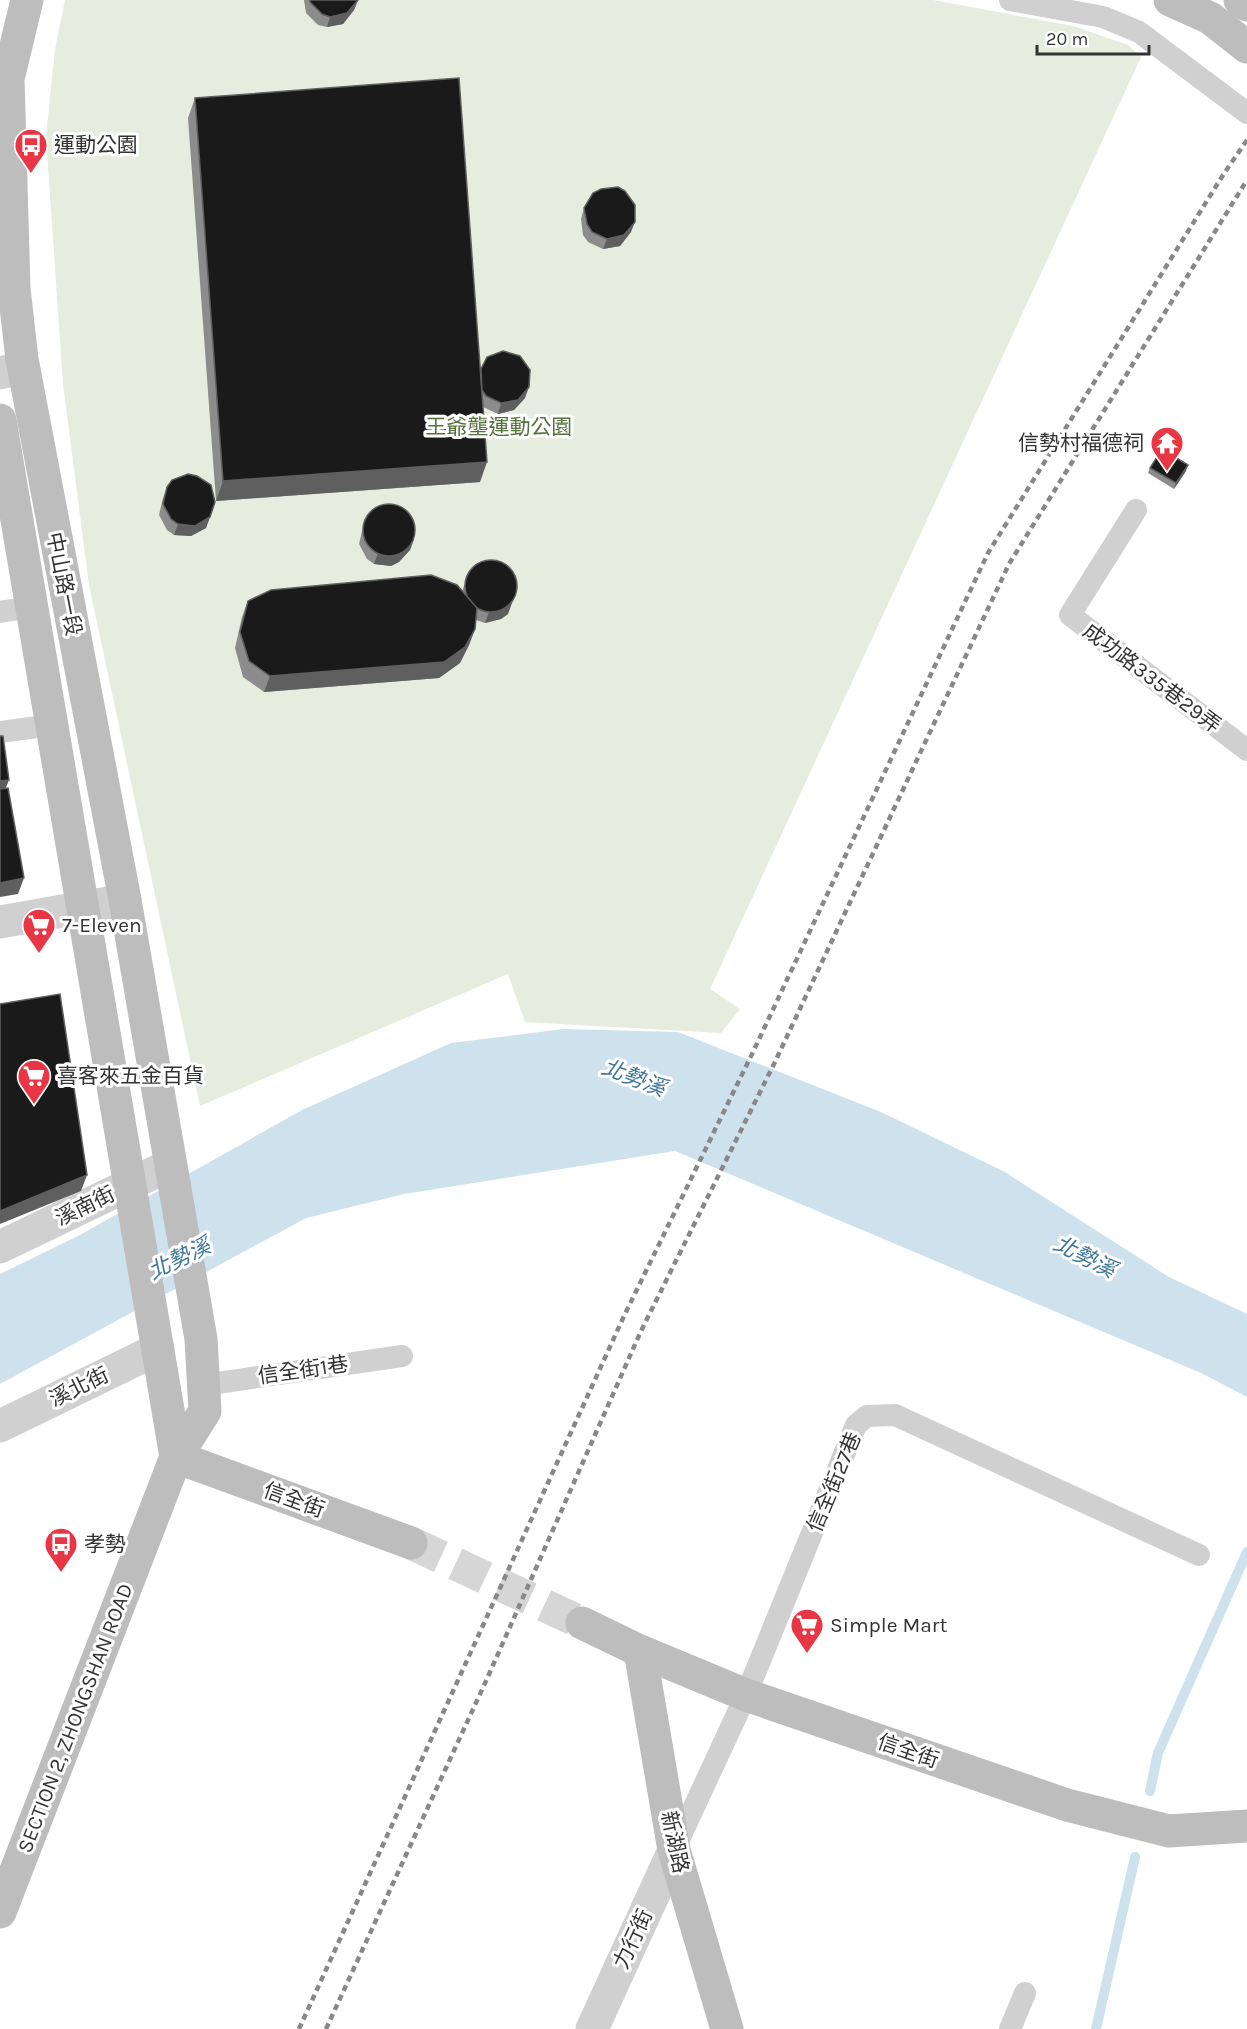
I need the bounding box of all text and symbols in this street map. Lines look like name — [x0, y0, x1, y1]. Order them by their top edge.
scale bar — [1037, 18, 1150, 56]
text: 20 m — [1046, 28, 1088, 50]
bus stop icon: 運動公園 — [13, 127, 49, 174]
place label: 運動公園 — [54, 133, 138, 157]
park label: 王爺壟運動公園 — [426, 415, 573, 439]
temple icon: 信勢村福德祠 — [1149, 425, 1185, 472]
place label: 信勢村福德祠 — [1018, 431, 1144, 455]
street label: 中山路一段 — [42, 530, 86, 638]
street label: 成功路335巷29弄 — [1078, 618, 1226, 738]
supermarket icon: 7-Eleven — [21, 907, 57, 954]
place label: 7-Eleven — [62, 913, 142, 937]
water label: 北勢溪 — [598, 1054, 672, 1103]
supermarket icon: 喜客來五金百貨 — [16, 1058, 52, 1105]
place label: 喜客來五金百貨 — [57, 1064, 204, 1088]
street label: 溪南街 — [51, 1181, 119, 1231]
water label: 北勢溪 — [1049, 1230, 1123, 1285]
water label: 北勢溪 — [144, 1231, 217, 1285]
street label: 信全街1巷 — [256, 1352, 350, 1388]
street label: 溪北街 — [45, 1362, 113, 1412]
street label: 信全街27巷 — [802, 1429, 866, 1535]
street label: 信全街 — [260, 1478, 328, 1522]
bus stop icon: 孝勢 — [43, 1526, 79, 1573]
place label: 孝勢 — [84, 1532, 126, 1556]
street label: SECTION 2, ZHONGSHAN ROAD — [12, 1580, 138, 1856]
supermarket icon: Simple Mart — [789, 1607, 825, 1654]
place label: Simple Mart — [830, 1613, 947, 1637]
street label: 信全街 — [874, 1729, 942, 1773]
street label: 新湖路 — [657, 1809, 693, 1875]
street label: 力行街 — [609, 1905, 657, 1973]

